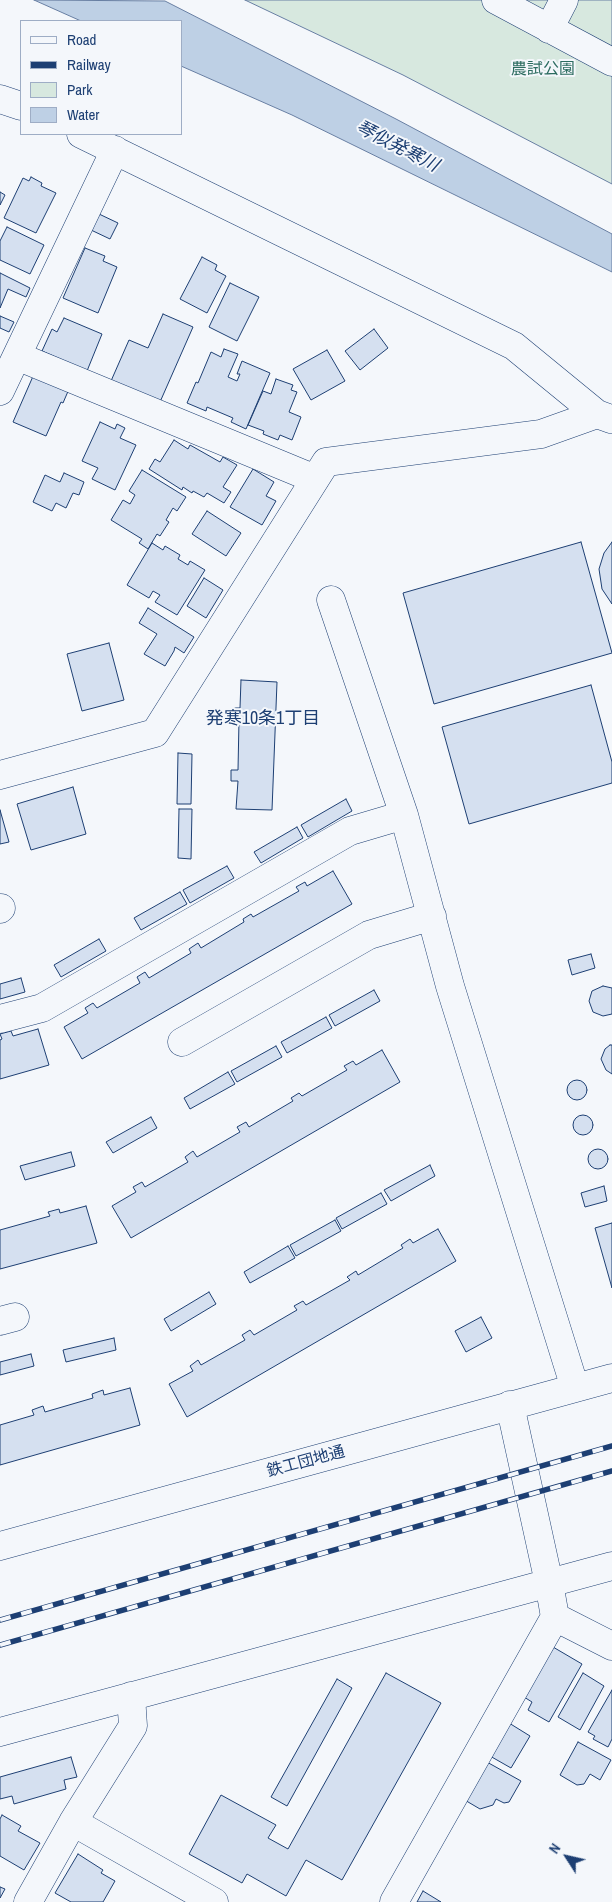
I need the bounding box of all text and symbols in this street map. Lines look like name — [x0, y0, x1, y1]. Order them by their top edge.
legend — [20, 20, 182, 135]
text: Road — [67, 29, 96, 50]
text: Railway — [67, 54, 111, 75]
park label: 農試公園 — [511, 60, 575, 80]
text: Park — [67, 79, 92, 100]
text: Water — [67, 104, 99, 125]
water label: 琴似発寒川 — [352, 117, 442, 177]
district label: 発寒10条1丁目 — [206, 708, 320, 730]
street label: 鉄工団地通 — [265, 1442, 347, 1482]
north arrow — [542, 1832, 592, 1882]
text: N — [545, 1840, 564, 1857]

